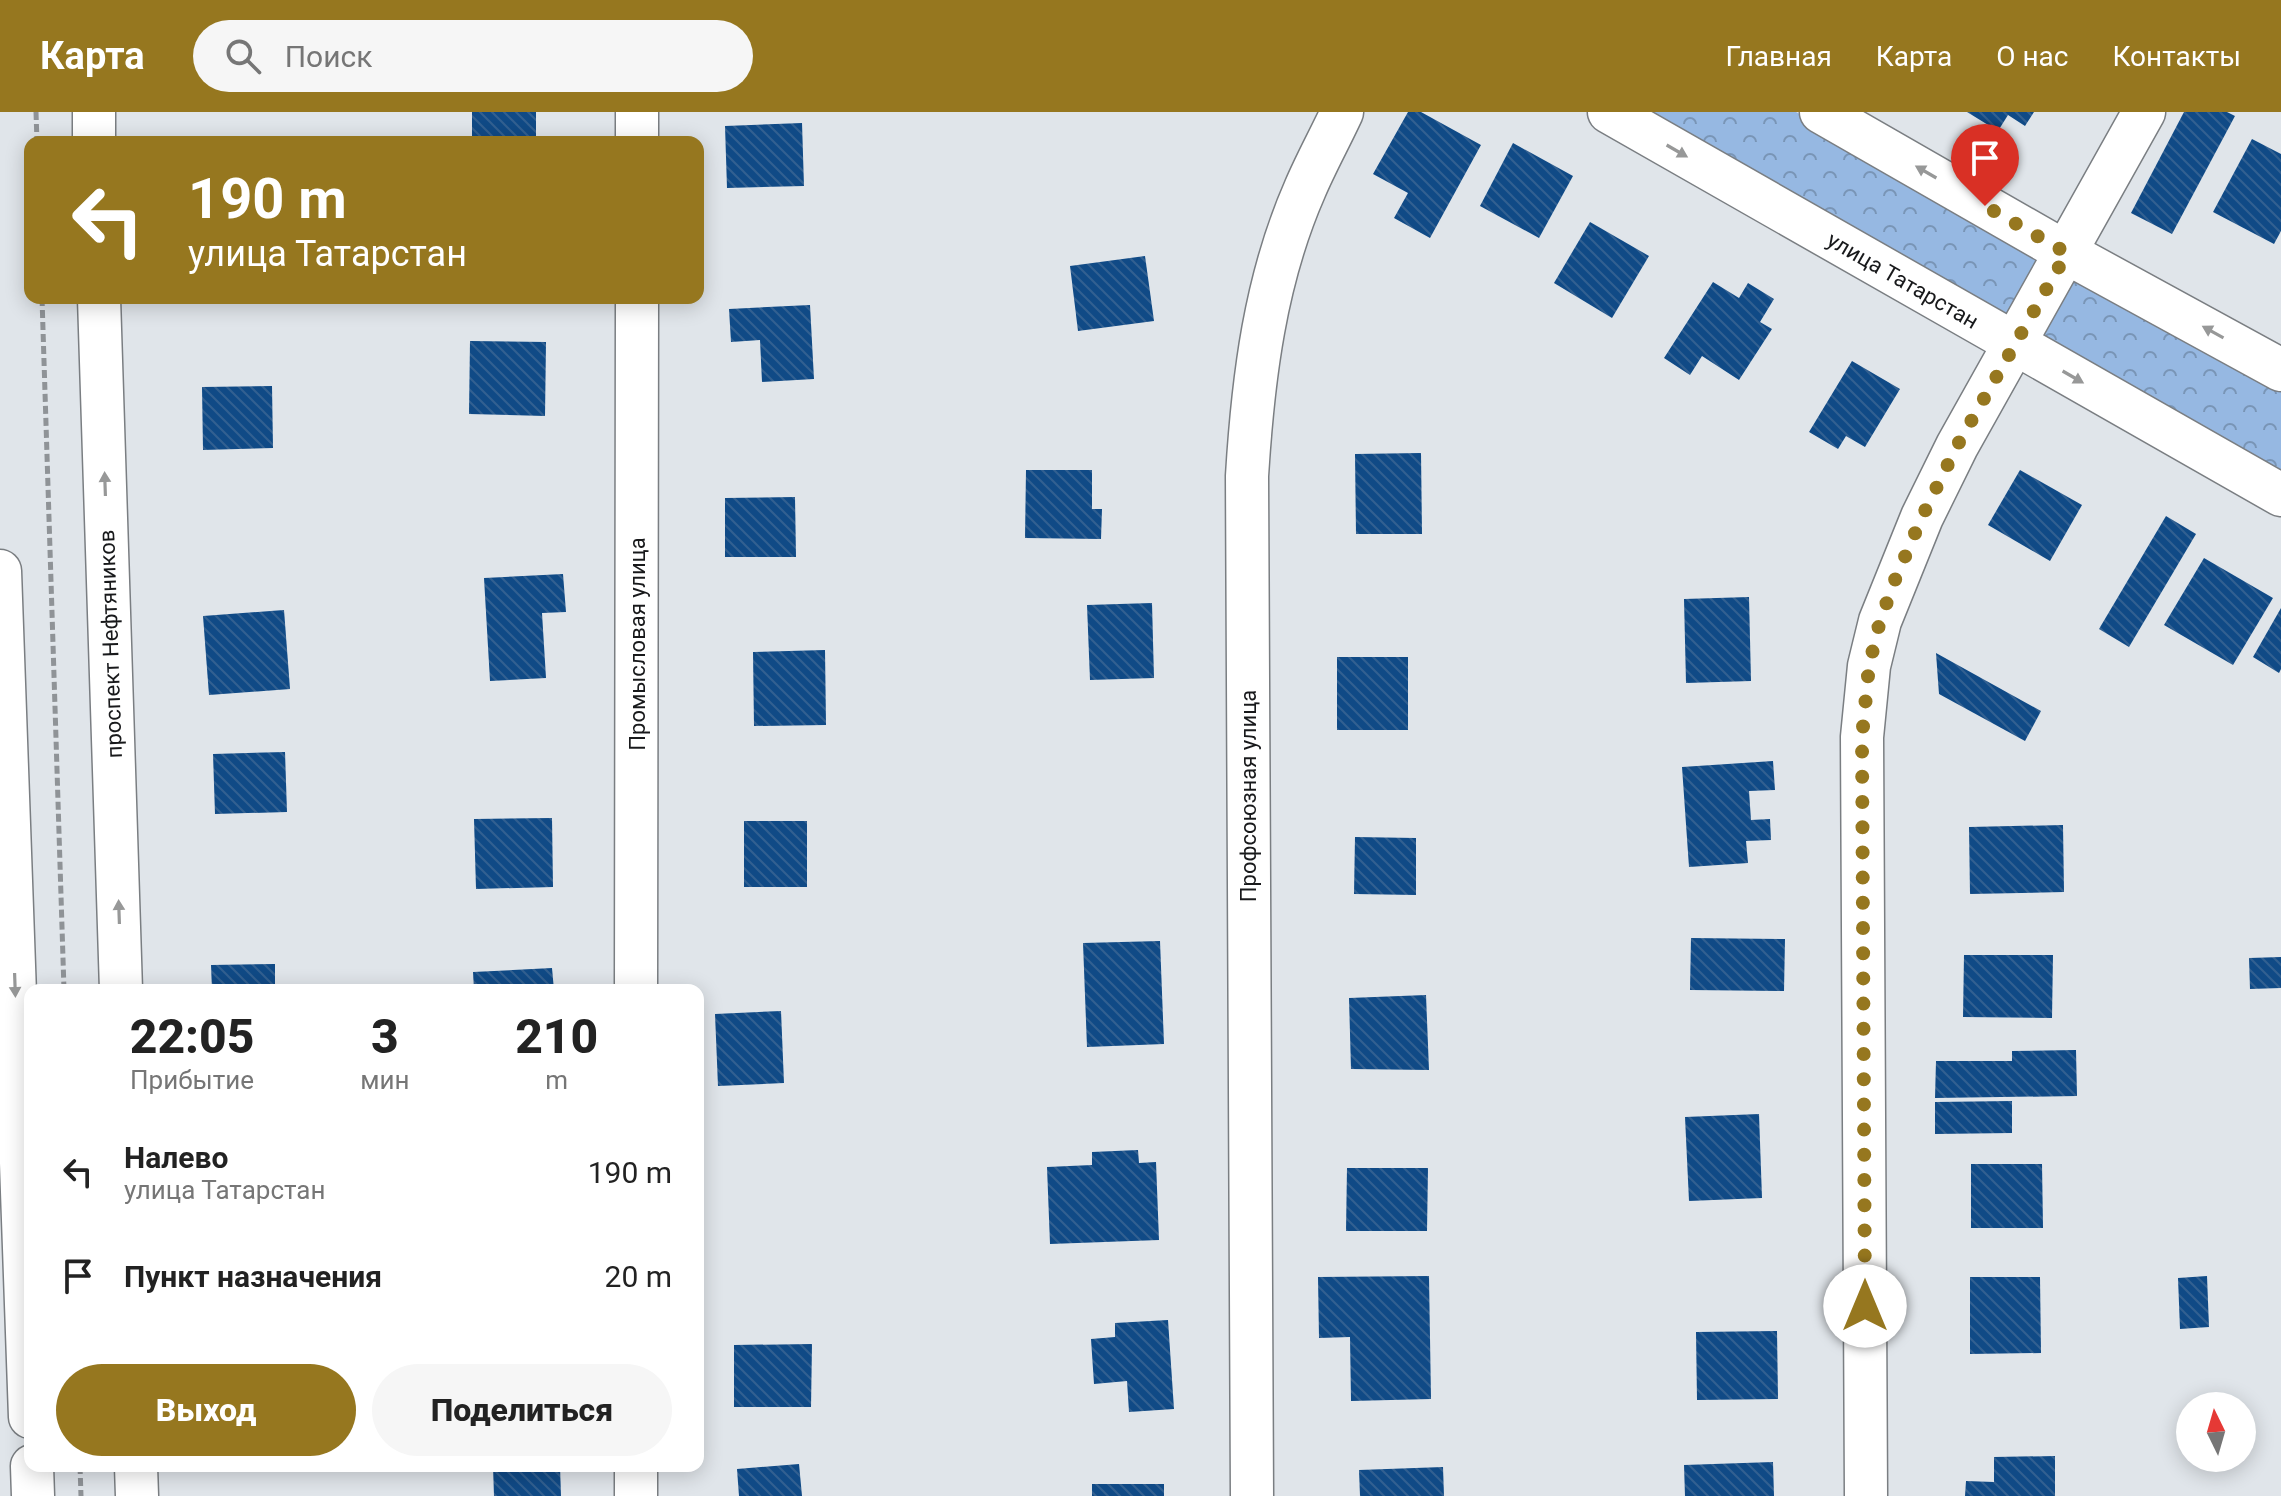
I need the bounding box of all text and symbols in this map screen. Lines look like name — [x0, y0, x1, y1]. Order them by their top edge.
search box — [193, 20, 753, 92]
text: Карта — [40, 34, 145, 78]
icon: search — [221, 34, 265, 78]
text: Поиск — [285, 39, 372, 74]
text: Главная — [1725, 40, 1832, 73]
text: Карта — [1876, 40, 1952, 73]
text: О нас — [1996, 40, 2068, 73]
text: Контакты — [2112, 40, 2241, 73]
pin — [1951, 124, 2019, 206]
icon: arrive — [1963, 136, 2007, 180]
one-way arrow — [1666, 144, 1688, 158]
one-way arrow — [1915, 165, 1937, 179]
text: 190 m — [188, 166, 347, 232]
icon: left — [56, 168, 160, 272]
street label: улица Татарстан — [1823, 227, 1983, 334]
text: улица Татарстан — [188, 233, 467, 275]
one-way arrow — [2201, 326, 2224, 339]
one-way arrow — [2062, 370, 2084, 384]
one-way arrow — [99, 471, 112, 496]
street label: проспект Нефтяников — [94, 529, 127, 759]
street label: Промысловая улица — [625, 537, 650, 751]
street label: Профсоюзная улица — [1236, 690, 1261, 902]
one-way arrow — [112, 899, 125, 924]
one-way arrow — [8, 973, 21, 998]
text: 22:05 — [130, 1008, 254, 1065]
text: 3 — [371, 1008, 399, 1065]
text: 210 — [515, 1008, 598, 1065]
text: Прибытие — [130, 1065, 254, 1095]
text: мин — [360, 1065, 409, 1095]
text: m — [545, 1065, 568, 1095]
text: Налево — [124, 1140, 228, 1175]
icon: left — [56, 1150, 100, 1194]
text: 190 m — [588, 1155, 672, 1190]
text: улица Татарстан — [124, 1175, 325, 1205]
icon: arrive — [56, 1254, 100, 1298]
text: Пункт назначения — [124, 1259, 382, 1294]
text: 20 m — [605, 1259, 672, 1294]
position arrow — [1823, 1264, 1907, 1348]
button: Выход — [56, 1364, 356, 1456]
button: Поделиться — [372, 1364, 672, 1456]
north arrow — [2176, 1392, 2256, 1472]
map controls — [2176, 1392, 2256, 1472]

